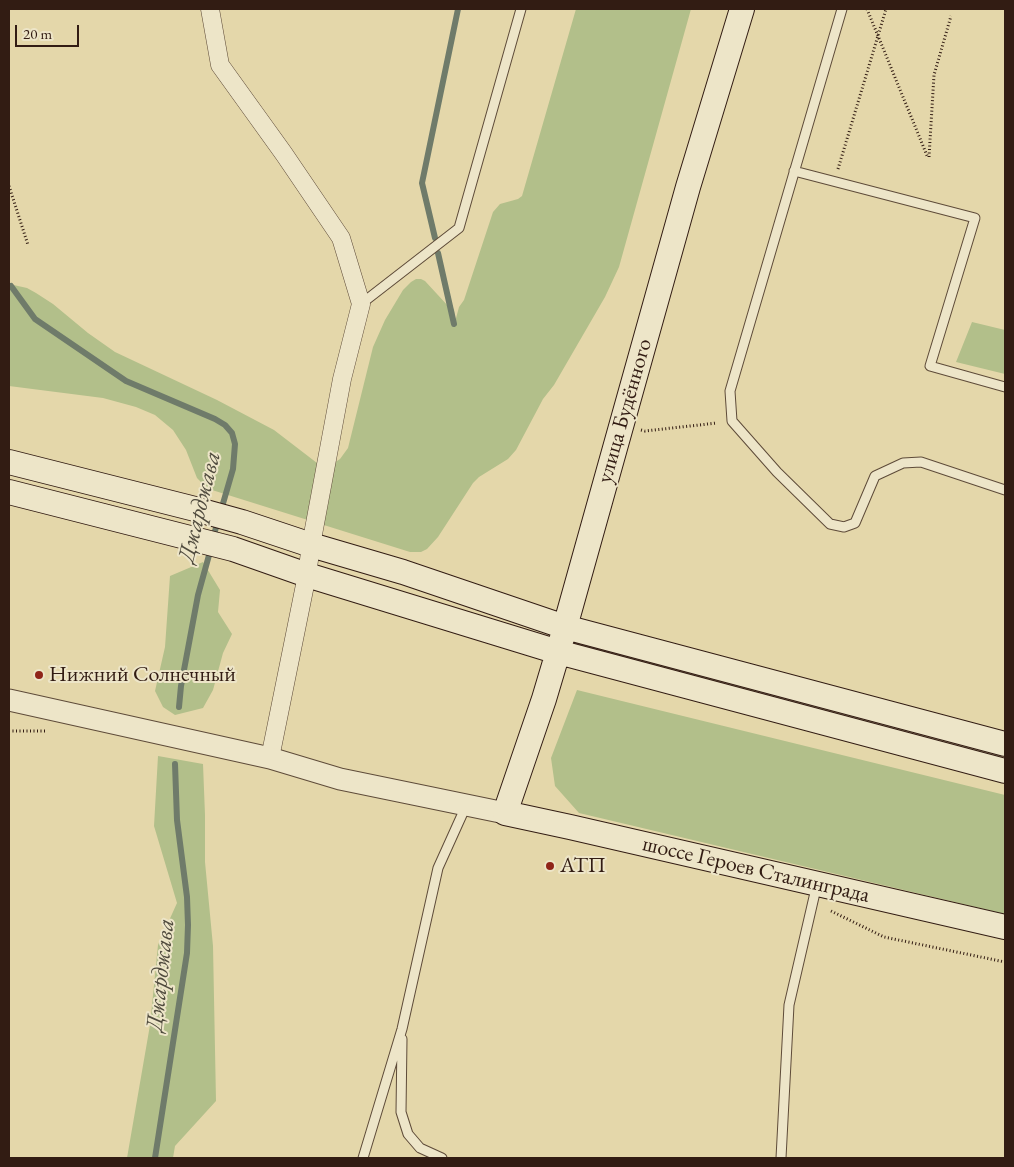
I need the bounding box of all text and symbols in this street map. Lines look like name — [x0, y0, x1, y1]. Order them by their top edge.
scale bar — [18, 15, 81, 47]
text: 20 m — [23, 24, 52, 43]
street label: улица Будённого — [592, 336, 658, 486]
water label: Джарджава — [172, 449, 228, 565]
place label: Нижний Солнечный — [49, 662, 236, 688]
marker: Нижний Солнечный — [33, 669, 45, 681]
street label: шоссе Героев Сталинграда — [640, 831, 872, 909]
place label: АТП — [560, 853, 606, 879]
marker: АТП — [544, 860, 556, 872]
water label: Джарджава — [141, 917, 181, 1033]

